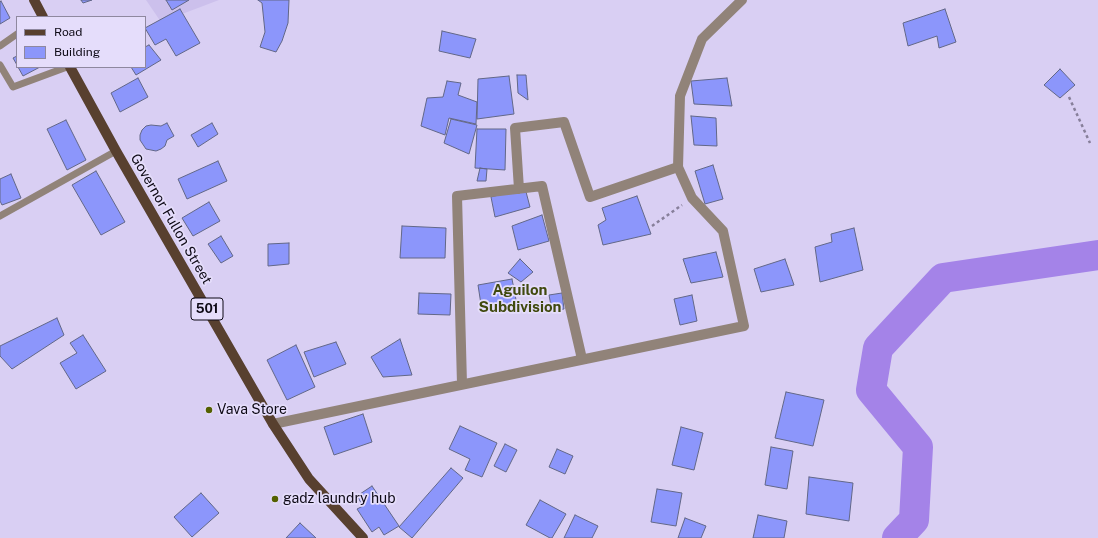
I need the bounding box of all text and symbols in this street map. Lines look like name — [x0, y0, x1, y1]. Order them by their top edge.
legend — [16, 16, 146, 68]
text: Road — [54, 25, 82, 39]
text: Building — [54, 45, 100, 59]
street label: Governor Fullon Street — [127, 151, 215, 287]
district label: Aguilon Subdivision — [479, 281, 561, 316]
road number: 501 — [191, 298, 223, 320]
place label: Vava Store — [217, 402, 287, 418]
marker: Vava Store — [204, 405, 214, 415]
place label: gadz laundry hub — [283, 491, 396, 507]
marker: gadz laundry hub — [270, 494, 280, 504]

